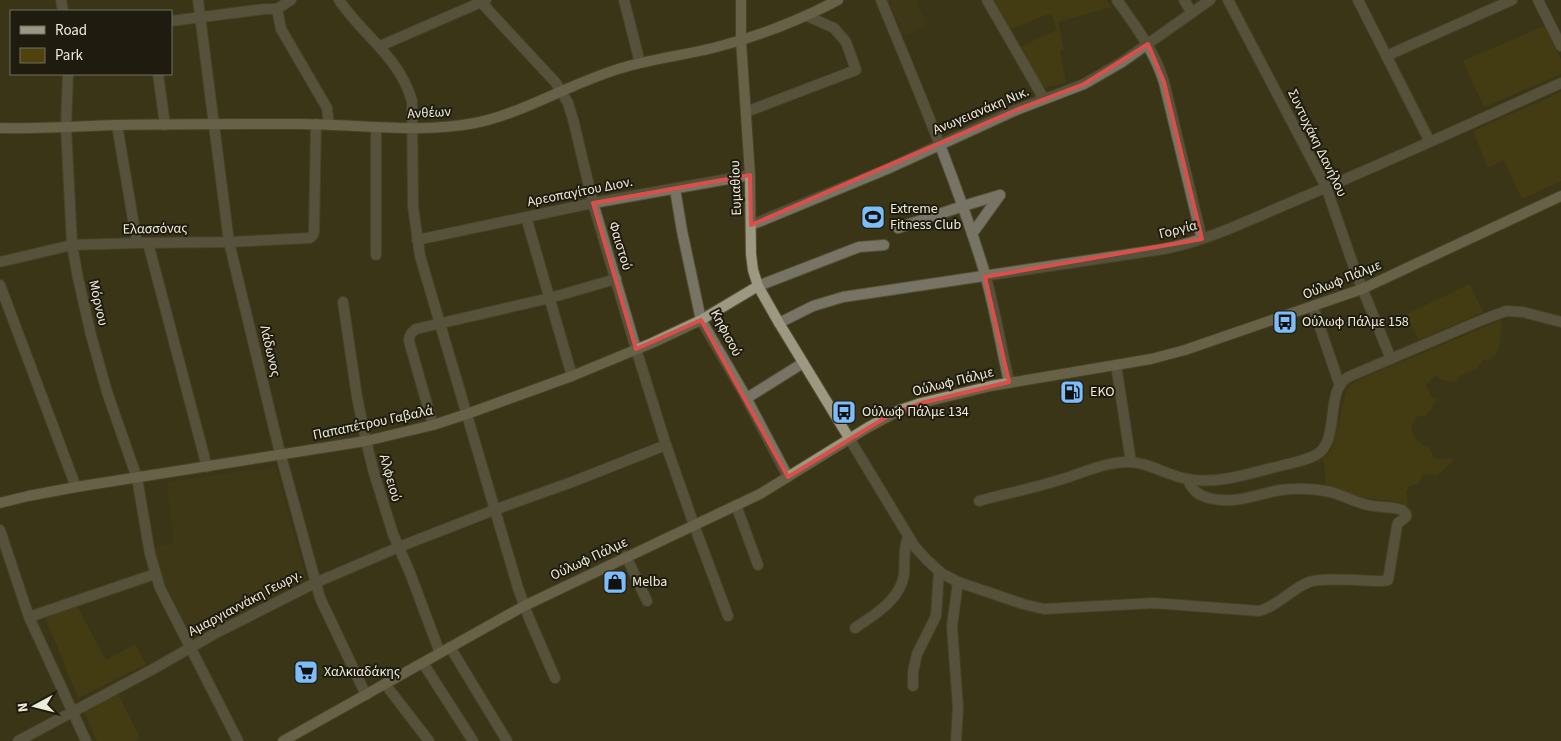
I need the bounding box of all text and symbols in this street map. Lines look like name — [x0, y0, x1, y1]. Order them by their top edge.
legend — [10, 10, 172, 75]
text: Road — [55, 20, 87, 41]
text: Park — [55, 45, 84, 66]
street label: Ανωγειανάκη Νικ. — [930, 82, 1032, 140]
street label: Συντυχάκη Δανήλου — [1282, 86, 1352, 200]
street label: Ανθέων — [407, 102, 452, 124]
street label: Ευμαθίου — [725, 160, 747, 216]
street label: Αρεοπαγίτου Διον. — [525, 172, 635, 212]
place label: Extreme Fitness Club — [890, 199, 961, 235]
sports icon: Extreme Fitness Club — [860, 204, 886, 230]
street label: Γοργία — [1157, 216, 1199, 244]
street label: Ελασσόνας — [122, 218, 188, 240]
street label: Φαιστού — [603, 219, 637, 273]
street label: Ούλωφ Πάλμε — [1300, 255, 1384, 305]
street label: Μόρνου — [83, 278, 113, 328]
street label: Κηφισού — [705, 306, 747, 360]
bus stop icon: Ούλωφ Πάλμε 158 — [1272, 309, 1298, 335]
place label: Ούλωφ Πάλμε 158 — [1302, 312, 1409, 332]
street label: Λάδωνος — [254, 323, 286, 379]
street label: Ούλωφ Πάλμε — [910, 362, 996, 402]
fuel station icon: EKO — [1059, 379, 1085, 405]
place label: EKO — [1090, 382, 1115, 402]
bus stop icon: Ούλωφ Πάλμε 134 — [831, 399, 857, 425]
street label: Παπαπέτρου Γαβαλά — [311, 400, 435, 445]
place label: Ούλωφ Πάλμε 134 — [862, 402, 969, 422]
street label: Αλφειού — [374, 452, 406, 504]
street label: Ούλωφ Πάλμε — [547, 532, 631, 586]
street label: Αμαργιαννάκη Γεωργ. — [185, 565, 305, 641]
shop icon: Melba — [602, 569, 628, 595]
place label: Melba — [632, 572, 667, 592]
supermarket icon: Χαλκιαδάκης — [293, 659, 319, 685]
place label: Χαλκιαδάκης — [324, 662, 400, 682]
north arrow — [10, 681, 60, 731]
text: N — [13, 702, 34, 713]

